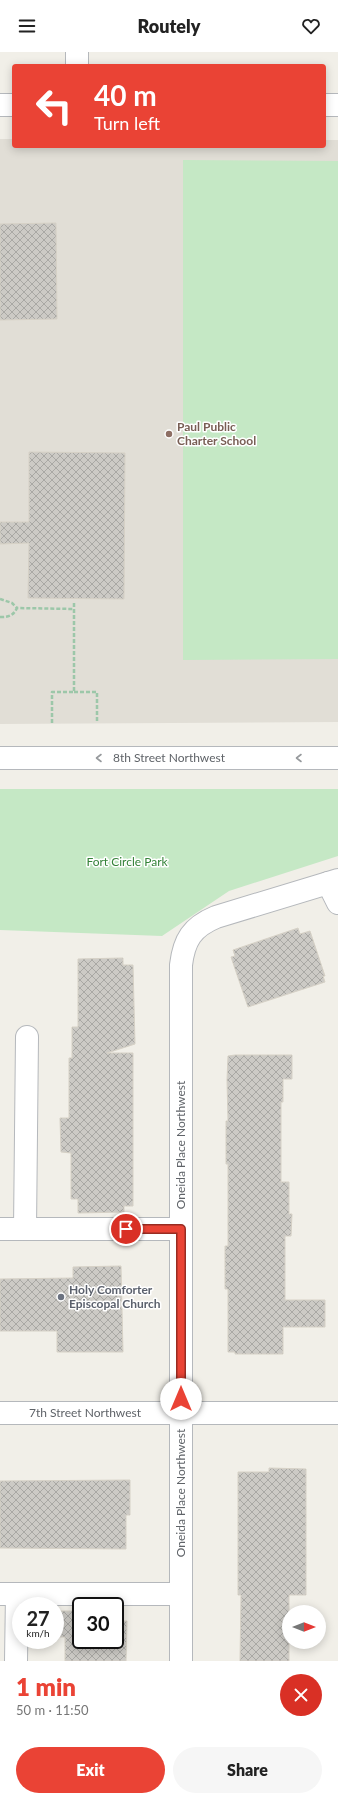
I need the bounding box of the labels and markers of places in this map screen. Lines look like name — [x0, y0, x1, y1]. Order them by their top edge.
place label: Paul Public Charter School — [177, 419, 256, 448]
marker: Paul Public Charter School — [164, 429, 174, 439]
pin — [109, 1212, 143, 1246]
place label: Holy Comforter Episcopal Church — [69, 1282, 161, 1311]
marker: Holy Comforter Episcopal Church — [56, 1292, 66, 1302]

